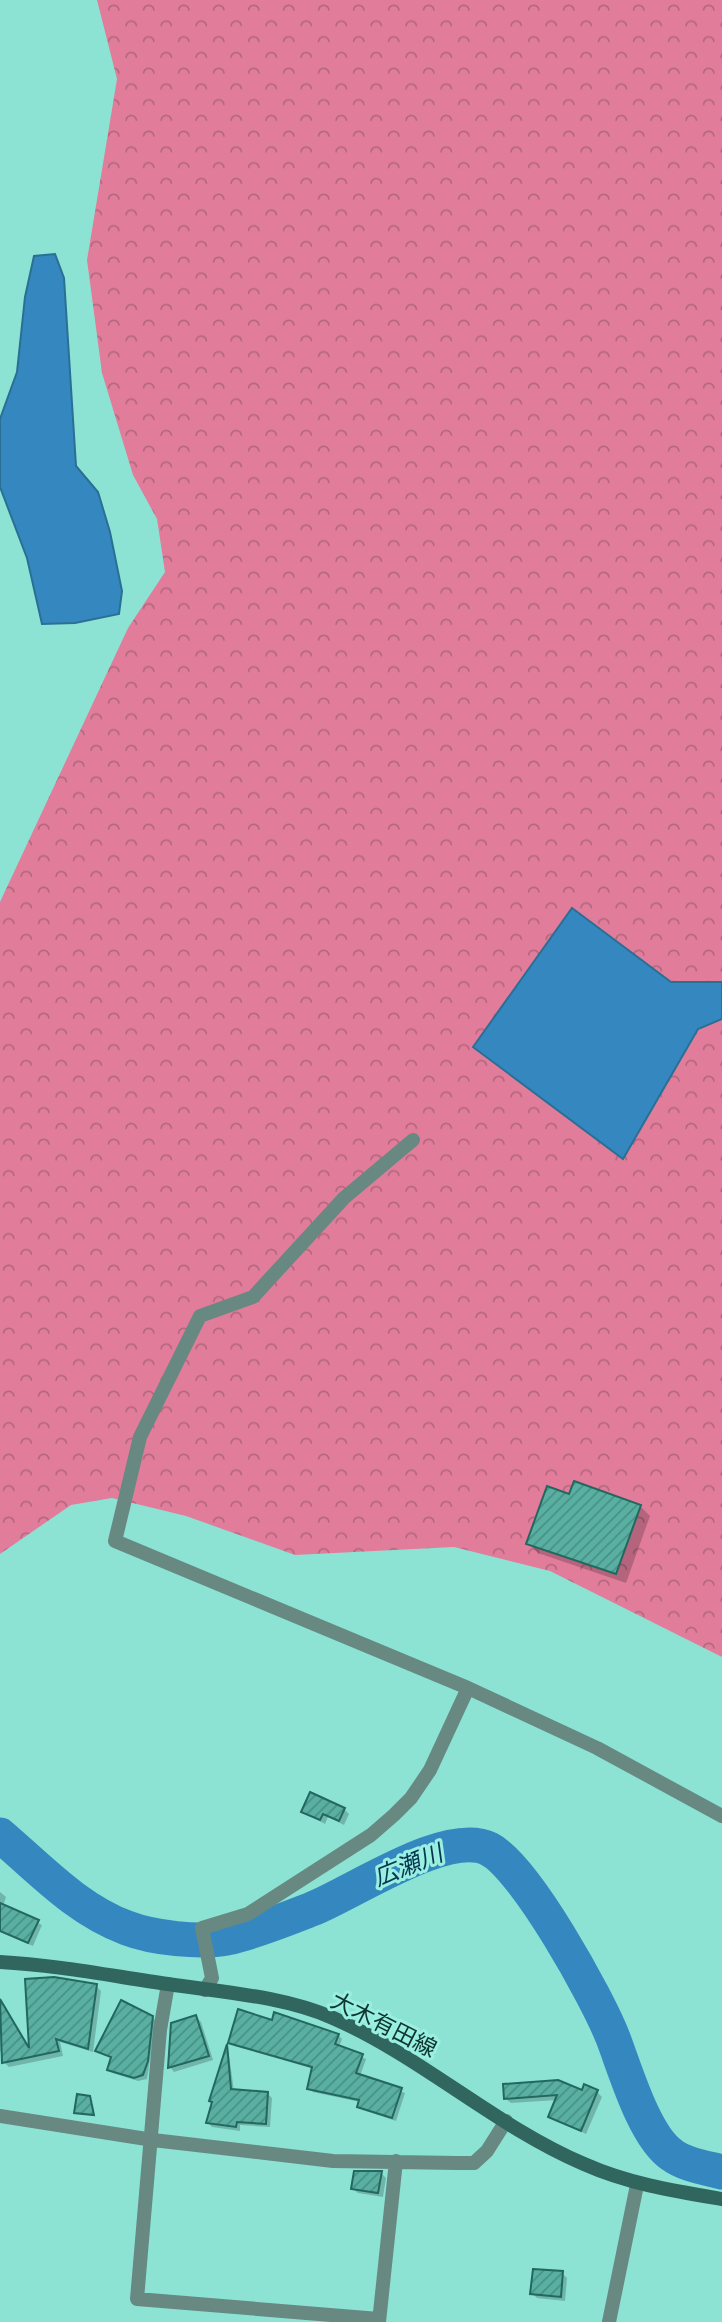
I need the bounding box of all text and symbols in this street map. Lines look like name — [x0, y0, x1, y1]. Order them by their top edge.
water label: 広瀬川 — [369, 1836, 450, 1893]
street label: 大木有田線 — [326, 1985, 442, 2063]

